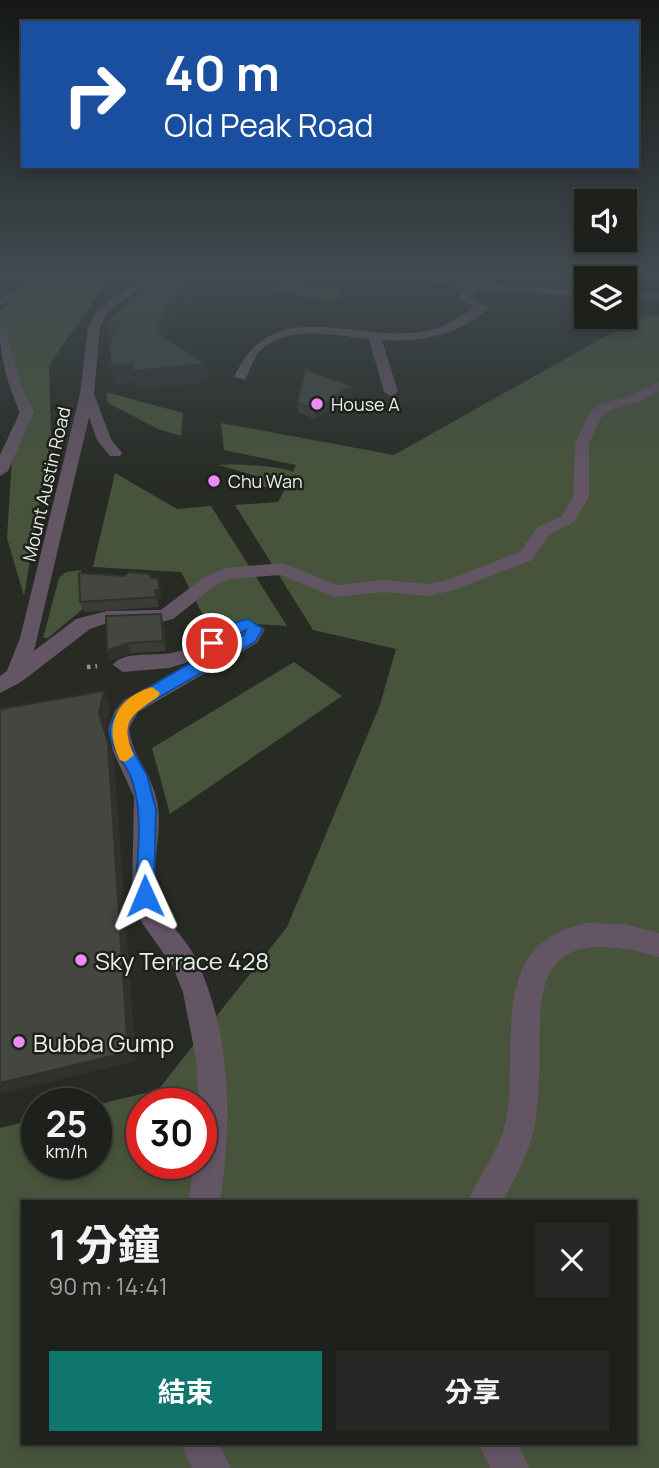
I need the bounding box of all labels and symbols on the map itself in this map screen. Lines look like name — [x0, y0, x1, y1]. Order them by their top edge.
place label: House A — [331, 392, 400, 416]
marker: House A — [309, 396, 325, 412]
street label: Mount Austin Road — [17, 404, 75, 564]
place label: Chu Wan — [228, 469, 303, 493]
marker: Chu Wan — [206, 473, 222, 489]
pin — [182, 613, 242, 673]
position arrow — [108, 859, 182, 933]
place label: Sky Terrace 428 — [95, 944, 269, 977]
marker: Sky Terrace 428 — [73, 952, 89, 968]
place label: Bubba Gump — [33, 1026, 174, 1059]
marker: Bubba Gump — [11, 1034, 27, 1050]
speed limit sign: 30 — [126, 1088, 217, 1179]

